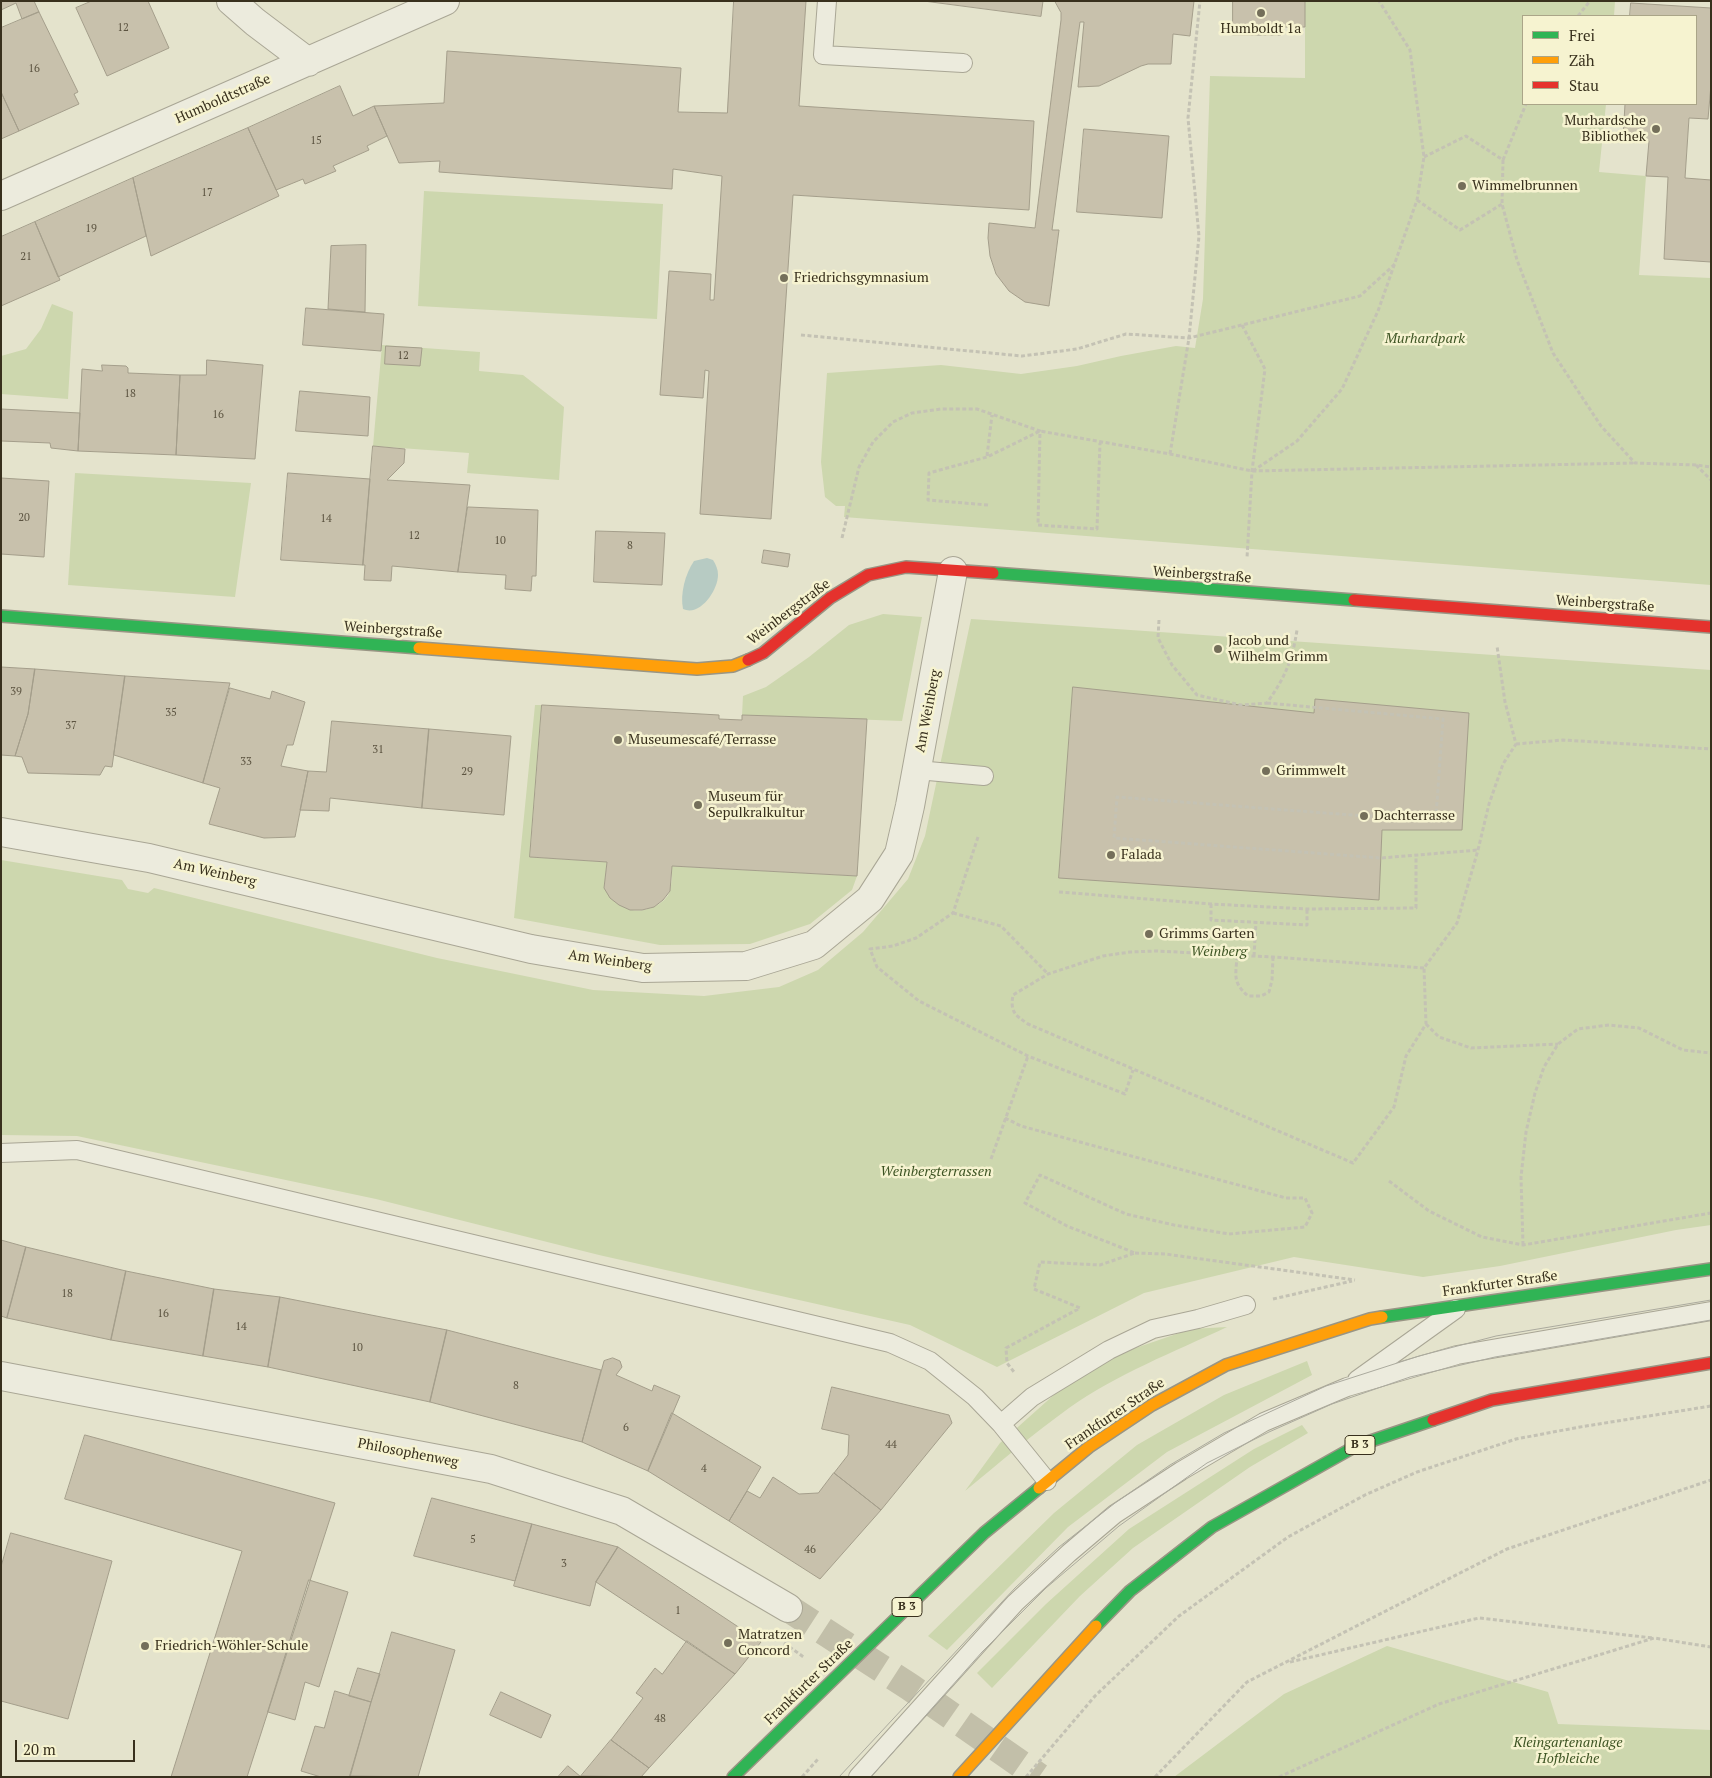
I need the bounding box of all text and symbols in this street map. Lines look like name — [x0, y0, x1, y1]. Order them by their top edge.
marker: Humboldt 1a — [1255, 7, 1267, 19]
legend — [1522, 15, 1697, 105]
house number: 12 — [117, 21, 129, 35]
place label: Humboldt 1a — [1221, 21, 1301, 37]
text: Frei — [1569, 25, 1595, 45]
text: Zäh — [1569, 50, 1595, 70]
house number: 16 — [28, 62, 40, 76]
street label: Humboldtstraße — [173, 70, 273, 128]
text: Stau — [1569, 75, 1599, 95]
place label: Murhardsche Bibliothek — [1564, 113, 1646, 146]
marker: Murhardsche Bibliothek — [1650, 123, 1662, 135]
house number: 15 — [310, 134, 322, 148]
place label: Wimmelbrunnen — [1472, 178, 1578, 194]
marker: Wimmelbrunnen — [1456, 180, 1468, 192]
house number: 17 — [201, 186, 213, 200]
house number: 19 — [85, 222, 97, 236]
house number: 21 — [20, 250, 32, 264]
place label: Friedrichsgymnasium — [794, 270, 929, 286]
marker: Friedrichsgymnasium — [778, 272, 790, 284]
park label: Murhardpark — [1385, 331, 1465, 347]
house number: 12 — [397, 349, 409, 363]
house number: 18 — [124, 387, 136, 401]
house number: 16 — [212, 408, 224, 422]
house number: 20 — [18, 511, 30, 525]
house number: 14 — [320, 512, 332, 526]
house number: 12 — [408, 529, 420, 543]
house number: 10 — [494, 534, 506, 548]
house number: 8 — [627, 539, 633, 553]
street label: Weinbergstraße — [1152, 563, 1252, 587]
street label: Weinbergstraße — [744, 576, 834, 648]
street label: Weinbergstraße — [1555, 592, 1655, 616]
street label: Weinbergstraße — [343, 618, 443, 642]
place label: Jacob und Wilhelm Grimm — [1228, 633, 1328, 666]
marker: Jacob und Wilhelm Grimm — [1212, 643, 1224, 655]
street label: Am Weinberg — [912, 668, 944, 754]
house number: 39 — [10, 685, 22, 699]
house number: 35 — [165, 706, 177, 720]
house number: 37 — [65, 719, 77, 733]
place label: Museumescafé/Terrasse — [628, 732, 776, 748]
marker: Museumescafé/Terrasse — [612, 734, 624, 746]
house number: 31 — [372, 743, 384, 757]
house number: 33 — [240, 755, 252, 769]
place label: Grimmwelt — [1276, 763, 1346, 779]
house number: 29 — [461, 765, 473, 779]
marker: Grimmwelt — [1260, 765, 1272, 777]
place label: Museum für Sepulkralkultur — [708, 789, 805, 822]
marker: Museum für Sepulkralkultur — [692, 799, 704, 811]
place label: Dachterrasse — [1374, 808, 1455, 824]
marker: Dachterrasse — [1358, 810, 1370, 822]
place label: Falada — [1121, 847, 1162, 863]
marker: Falada — [1105, 849, 1117, 861]
street label: Am Weinberg — [172, 855, 258, 891]
place label: Grimms Garten — [1159, 926, 1254, 942]
marker: Grimms Garten — [1143, 928, 1155, 940]
park label: Weinberg — [1191, 944, 1247, 960]
street label: Am Weinberg — [567, 947, 653, 975]
park label: Weinbergterrassen — [880, 1164, 992, 1180]
street label: Frankfurter Straße — [1441, 1268, 1559, 1300]
house number: 18 — [61, 1287, 73, 1301]
house number: 16 — [157, 1307, 169, 1321]
house number: 14 — [235, 1320, 247, 1334]
house number: 10 — [351, 1341, 363, 1355]
street label: Frankfurter Straße — [1062, 1375, 1168, 1453]
house number: 8 — [513, 1379, 519, 1393]
house number: 6 — [623, 1421, 629, 1435]
street label: Philosophenweg — [356, 1435, 460, 1471]
road number: B 3 — [1345, 1436, 1375, 1454]
house number: 44 — [885, 1438, 897, 1452]
house number: 4 — [701, 1462, 707, 1476]
house number: 5 — [470, 1533, 476, 1547]
house number: 46 — [804, 1543, 816, 1557]
house number: 3 — [561, 1557, 567, 1571]
road number: B 3 — [892, 1598, 922, 1616]
house number: 1 — [675, 1604, 681, 1618]
place label: Matratzen Concord — [738, 1627, 802, 1660]
street label: Frankfurter Straße — [761, 1636, 857, 1728]
marker: Matratzen Concord — [722, 1637, 734, 1649]
place label: Friedrich-Wöhler-Schule — [155, 1638, 308, 1654]
marker: Friedrich-Wöhler-Schule — [139, 1640, 151, 1652]
house number: 48 — [654, 1712, 666, 1726]
scale bar — [18, 1730, 138, 1762]
park label: Kleingartenanlage Hofbleiche — [1513, 1735, 1623, 1768]
text: 20 m — [23, 1739, 56, 1759]

